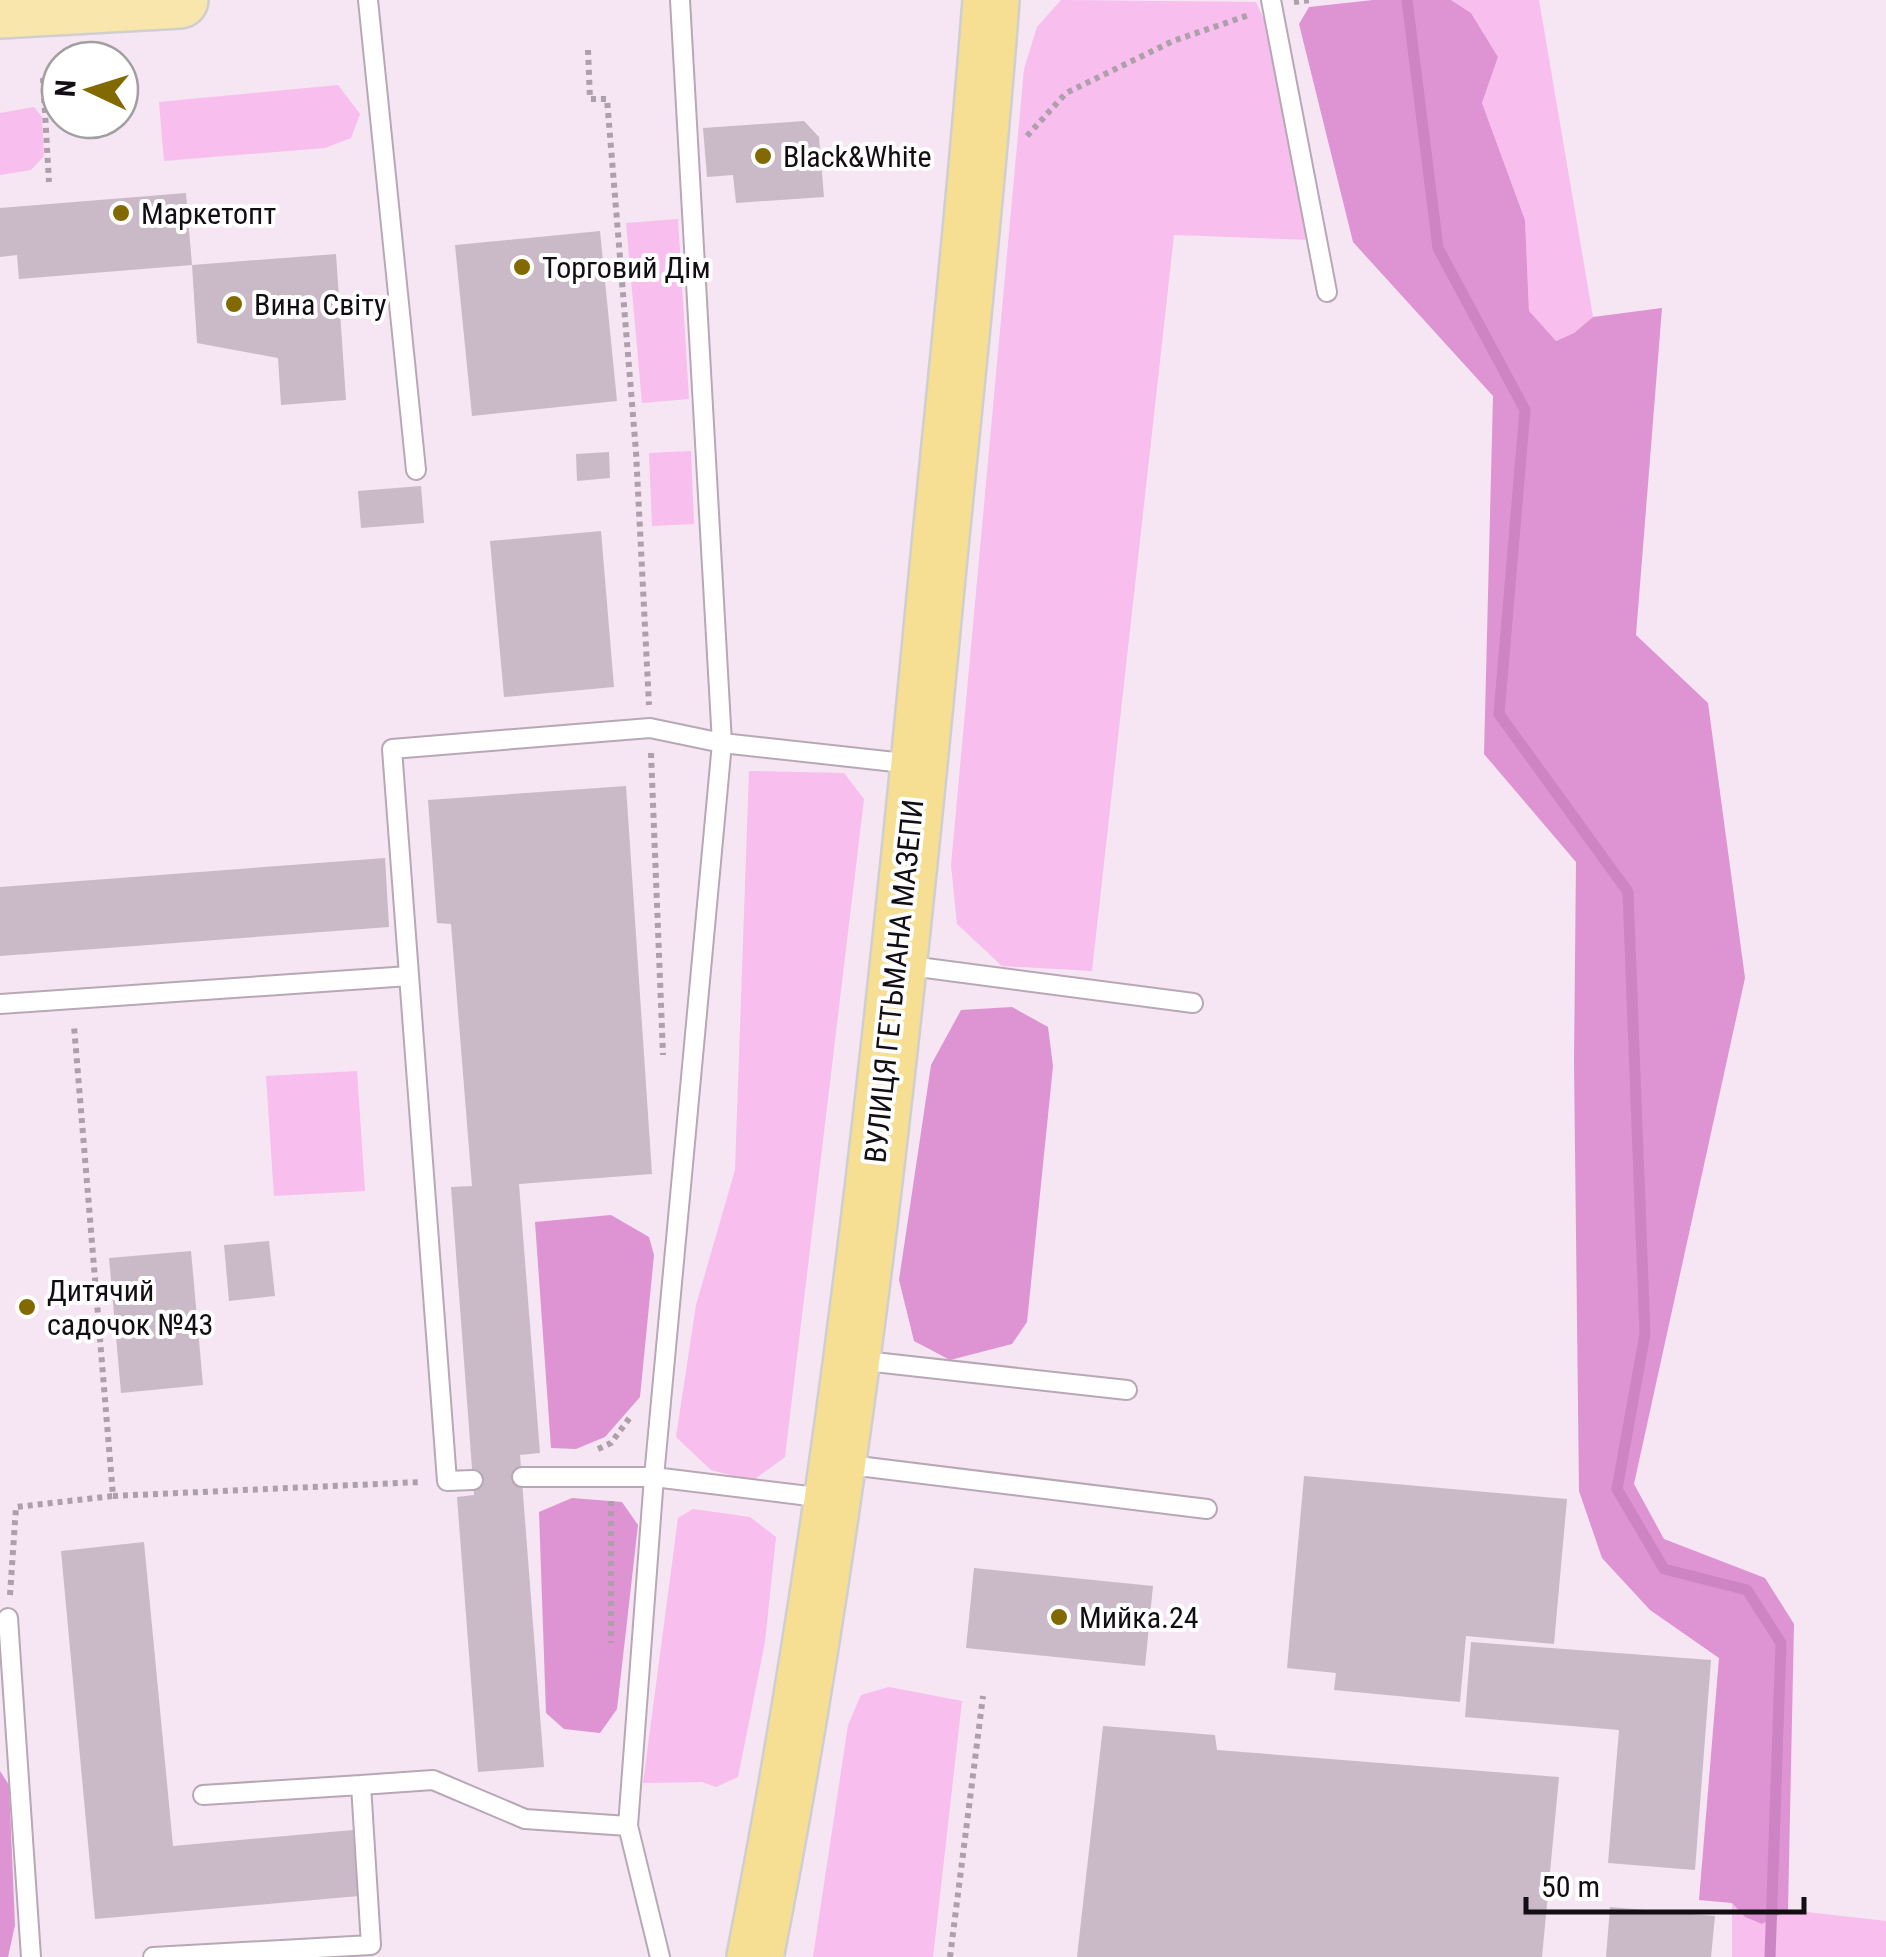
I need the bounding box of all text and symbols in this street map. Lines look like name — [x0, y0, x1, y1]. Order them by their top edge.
north arrow — [40, 40, 140, 140]
text: N — [49, 79, 83, 98]
place label: Black&White — [783, 139, 932, 174]
marker: Black&White — [752, 145, 774, 167]
place label: Маркетопт — [141, 196, 276, 231]
marker: Маркетопт — [110, 202, 132, 224]
place label: Торговий Дім — [542, 250, 711, 285]
marker: Торговий Дім — [511, 256, 533, 278]
place label: Вина Світу — [254, 287, 387, 322]
marker: Вина Світу — [223, 293, 245, 315]
street label: ВУЛИЦЯ ГЕТЬМАНА МАЗЕПИ — [858, 798, 930, 1164]
place label: Дитячий садочок №43 — [47, 1273, 213, 1342]
marker: Дитячий садочок №43 — [16, 1296, 38, 1318]
place label: Мийка.24 — [1079, 1600, 1199, 1635]
marker: Мийка.24 — [1048, 1606, 1070, 1628]
scale bar — [1526, 1852, 1804, 1914]
text: 50 m — [1541, 1869, 1600, 1904]

